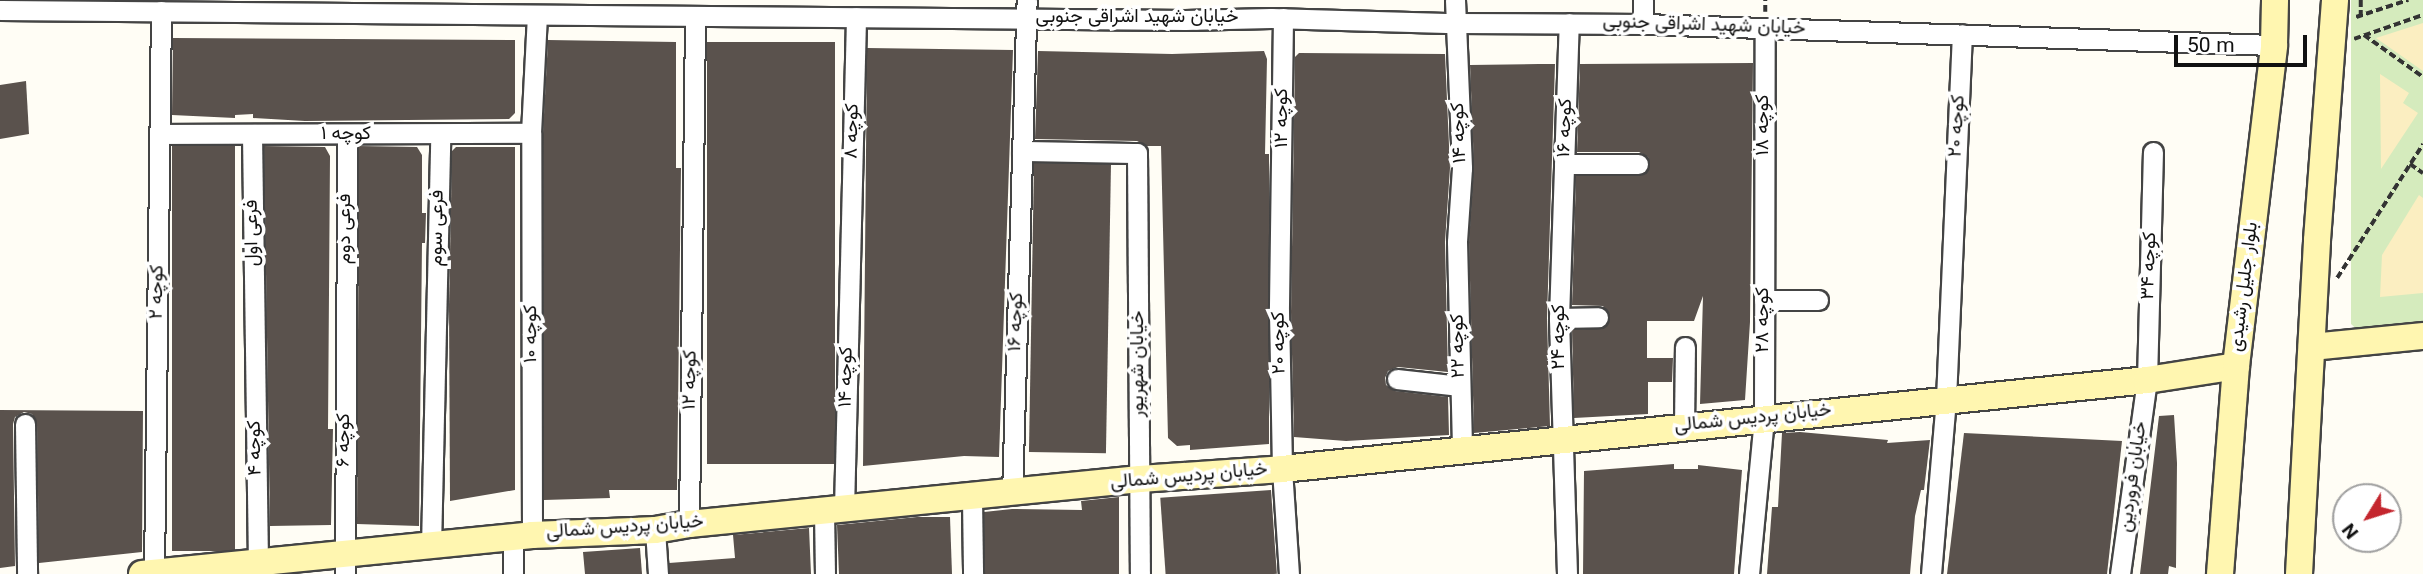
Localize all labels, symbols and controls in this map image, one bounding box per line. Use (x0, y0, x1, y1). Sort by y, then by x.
street label: خیابان شهید اشراقی جنوبی (1036, 7, 1238, 29)
street label: خیابان شهید اشراقی جنوبی (1602, 11, 1806, 41)
scale bar (2178, 21, 2311, 65)
text: 50 m (2187, 30, 2235, 63)
street label: کوچه ۱۲ (1272, 88, 1294, 148)
street label: کوچه ۱۸ (1753, 94, 1775, 156)
street label: کوچه ۲۰ (1945, 94, 1971, 158)
street label: کوچه ۱۶ (1554, 98, 1578, 158)
street label: کوچه ۱۴ (1448, 102, 1472, 164)
street label: کوچه ۸ (841, 103, 865, 159)
street label: کوچه ۱ (321, 124, 371, 146)
street label: فرعی سوم (426, 190, 450, 266)
street label: فرعی دوم (335, 194, 357, 264)
street label: فرعی اول (241, 199, 265, 267)
street label: بلوار جلیل رشیدی (2226, 221, 2264, 353)
street label: کوچه ۳۴ (2137, 232, 2163, 300)
street label: کوچه ۲ (146, 265, 170, 319)
street label: کوچه ۲۸ (1753, 287, 1775, 353)
street label: کوچه ۱۶ (1005, 292, 1029, 352)
street label: کوچه ۲۴ (1549, 304, 1571, 370)
street label: کوچه ۱۰ (521, 305, 543, 363)
street label: خیابان شهریور (1128, 311, 1150, 417)
street label: کوچه ۲۰ (1268, 312, 1292, 374)
street label: کوچه ۲۲ (1447, 314, 1471, 378)
street label: کوچه ۱۴ (835, 346, 859, 408)
street label: کوچه ۱۲ (679, 350, 703, 410)
street label: خیابان پردیس شمالی (1673, 399, 1833, 439)
street label: کوچه ۶ (334, 413, 356, 467)
street label: کوچه ۴ (244, 420, 268, 476)
street label: خیابان فروردین (2115, 420, 2153, 534)
street label: خیابان پردیس شمالی (1109, 459, 1269, 495)
north arrow (2332, 483, 2402, 553)
street label: خیابان پردیس شمالی (545, 511, 705, 545)
text: N (2336, 516, 2367, 544)

